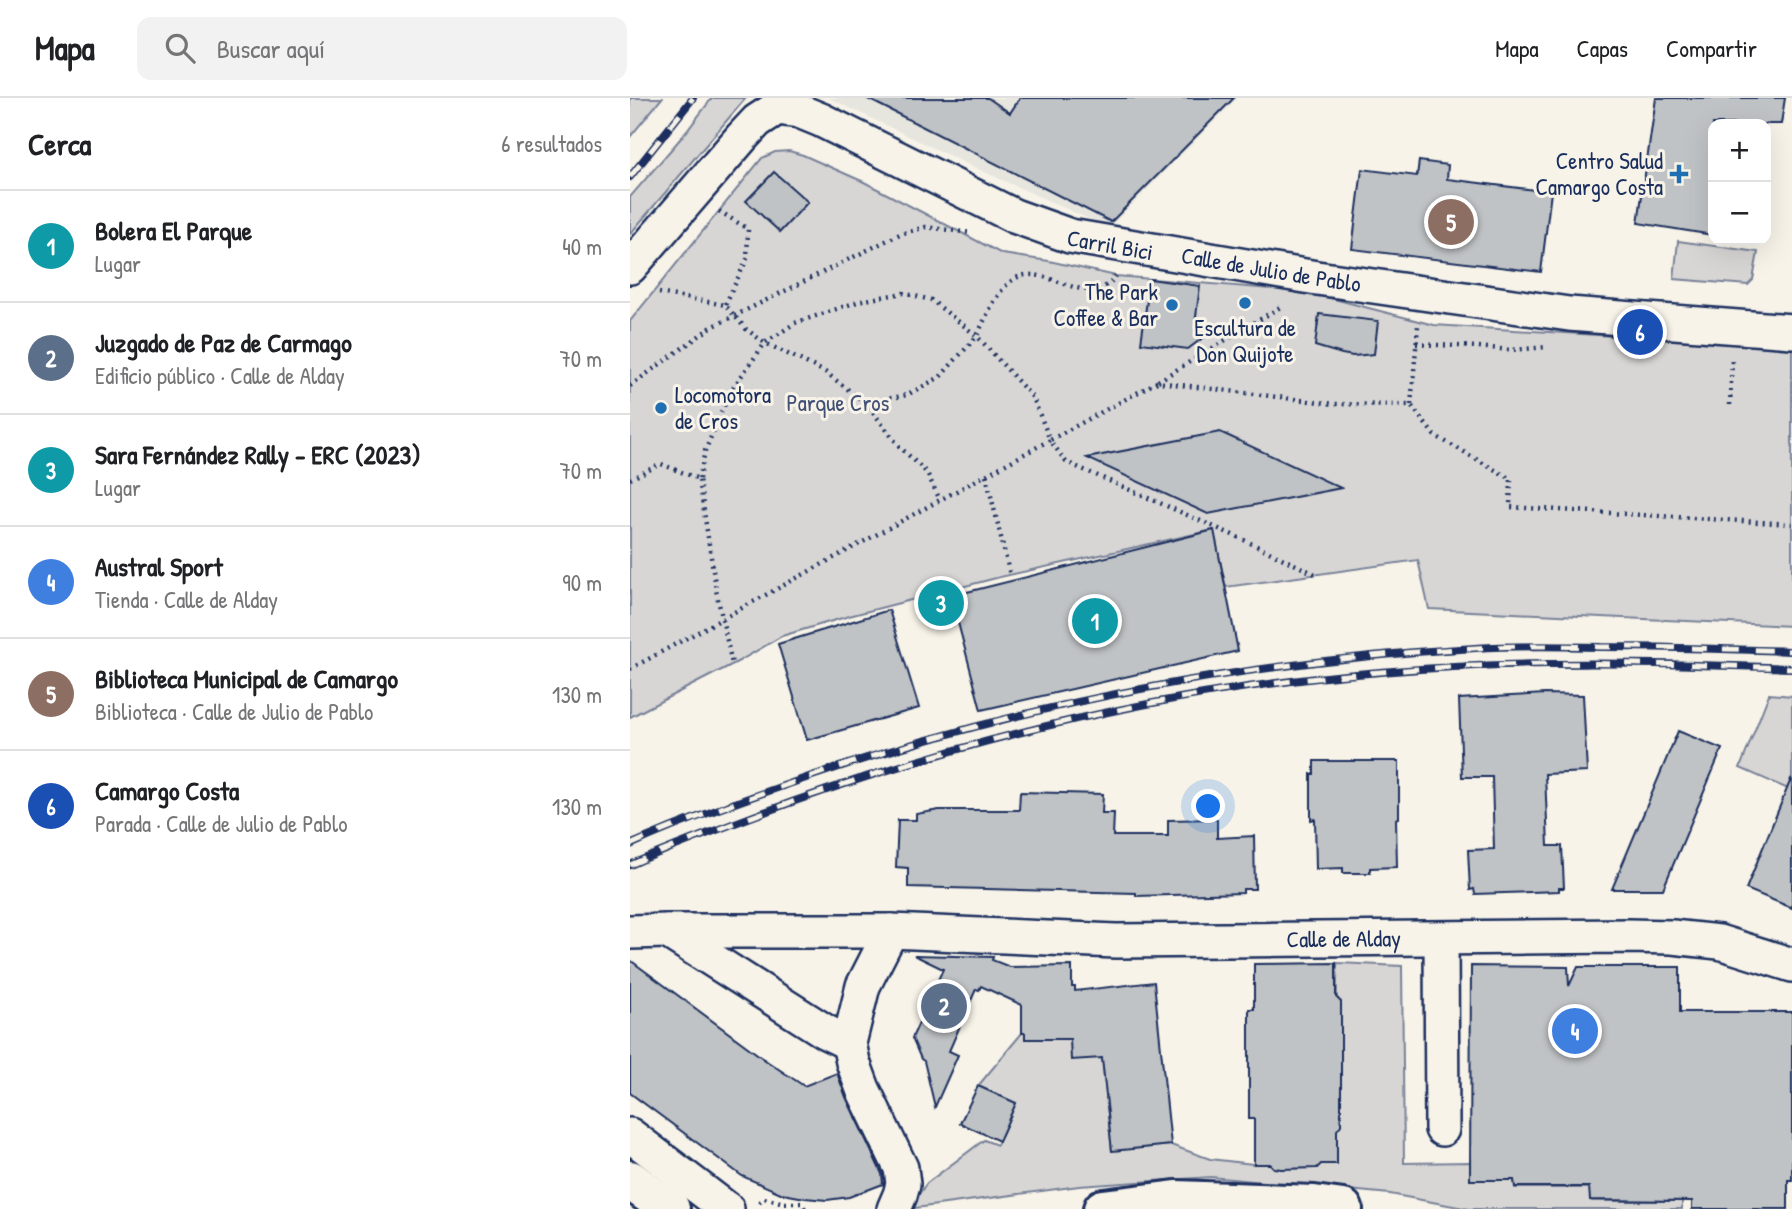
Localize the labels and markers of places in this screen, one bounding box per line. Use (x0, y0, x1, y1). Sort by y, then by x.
place label: Centro Salud Camargo Costa (1535, 145, 1663, 202)
marker: Centro Salud Camargo Costa (1669, 164, 1689, 184)
pin: 5 (1428, 196, 1474, 248)
place label: The Park Coffee & Bar (1053, 276, 1158, 333)
marker: Escultura de Don Quijote (1237, 295, 1253, 311)
marker: The Park Coffee & Bar (1164, 297, 1180, 313)
pin: 6 (1617, 306, 1663, 358)
place label: Escultura de Don Quijote (1194, 312, 1296, 369)
place label: Locomotora de Cros (675, 379, 771, 436)
marker: Locomotora de Cros (653, 400, 669, 416)
pin: 3 (918, 577, 964, 629)
pin: 1 (1072, 595, 1118, 647)
pin: 2 (921, 980, 967, 1032)
pin: 4 (1552, 1005, 1598, 1057)

